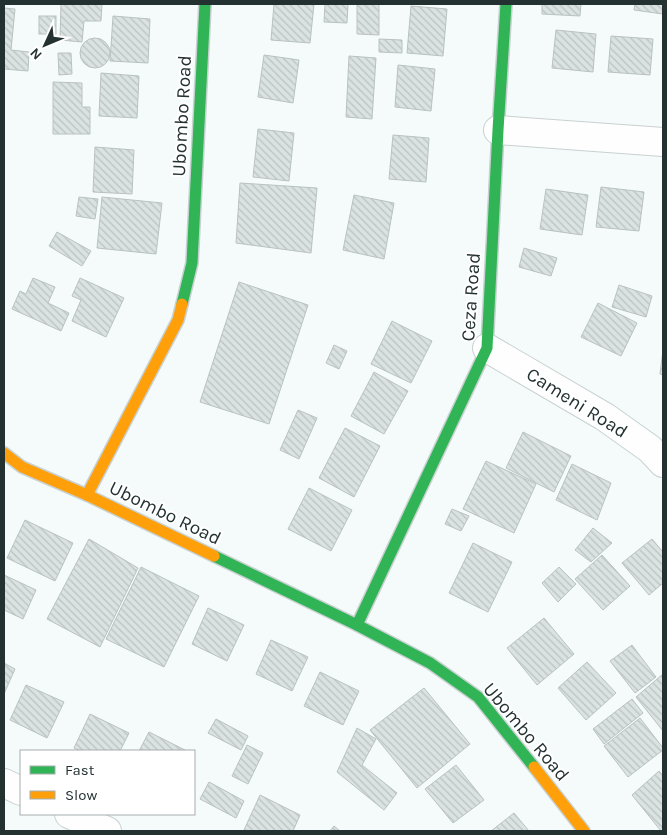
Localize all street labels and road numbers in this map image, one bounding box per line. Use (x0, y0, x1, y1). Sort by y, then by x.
street label: Ubombo Road (168, 55, 196, 177)
street label: Ceza Road (457, 252, 485, 342)
street label: Cameni Road (522, 363, 632, 443)
street label: Ubombo Road (105, 476, 225, 550)
street label: Ubombo Road (478, 678, 574, 786)

